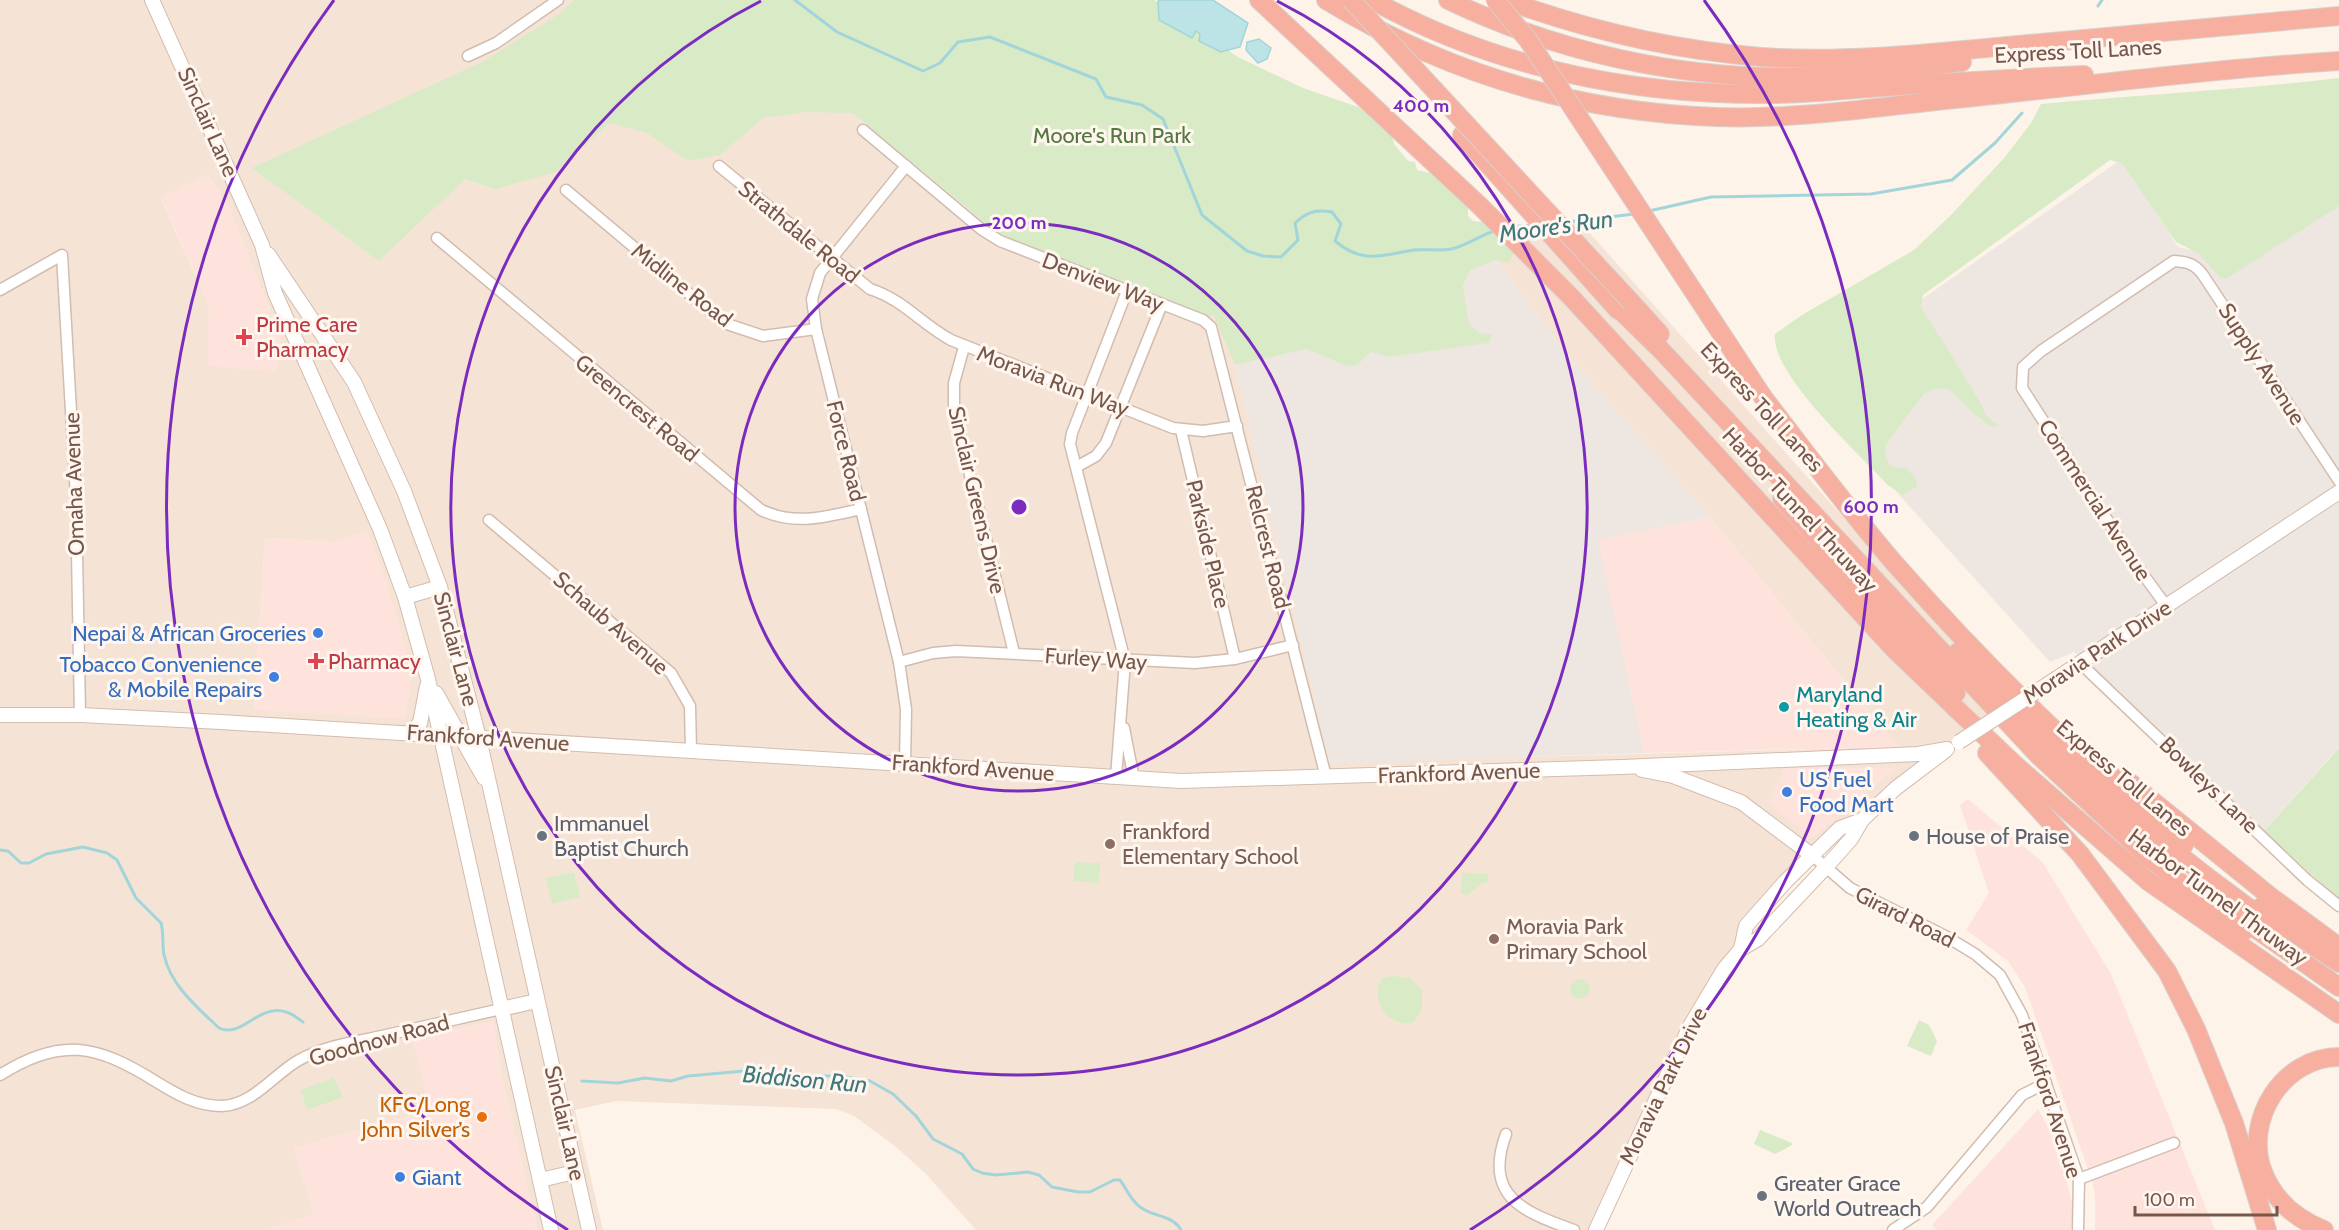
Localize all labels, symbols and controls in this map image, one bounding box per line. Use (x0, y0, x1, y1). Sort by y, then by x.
street label: Express Toll Lanes (1994, 33, 2162, 69)
street label: Sinclair Lane (172, 63, 244, 181)
text: 400 m (1393, 95, 1449, 117)
park label: Moore's Run Park (1033, 122, 1191, 149)
street label: Strathdale Road (733, 175, 865, 289)
water label: Moore's Run (1496, 204, 1615, 248)
text: 200 m (992, 212, 1046, 234)
street label: Midline Road (626, 237, 738, 333)
street label: Denview Way (1038, 246, 1168, 318)
street label: Supply Avenue (2213, 298, 2311, 430)
place label: Prime Care Pharmacy (256, 311, 358, 363)
marker: Prime Care Pharmacy (237, 330, 251, 344)
street label: Express Toll Lanes (1695, 336, 1829, 478)
street label: Moravia Run Way (973, 340, 1133, 422)
street label: Greencrest Road (570, 348, 704, 468)
street label: Force Road (820, 398, 872, 504)
street label: Sinclair Greens Drive (942, 404, 1012, 596)
street label: Omaha Avenue (58, 412, 90, 556)
street label: Commercial Avenue (2033, 414, 2157, 586)
street label: Harbor Tunnel Thruway (1717, 422, 1883, 598)
street label: Parkside Place (1180, 477, 1236, 611)
street label: Relcrest Road (1240, 482, 1296, 612)
text: 600 m (1843, 496, 1899, 518)
centre of rings (1009, 497, 1029, 517)
street label: Schaub Avenue (548, 566, 674, 680)
street label: Sinclair Lane (428, 589, 484, 709)
street label: Moravia Park Drive (2018, 594, 2176, 710)
place label: Nepai & African Groceries (72, 620, 306, 647)
marker: Nepai & African Groceries (311, 626, 325, 640)
street label: Furley Way (1044, 642, 1148, 676)
place label: Pharmacy (328, 648, 421, 675)
place label: Tobacco Convenience & Mobile Repairs (60, 651, 262, 703)
marker: Pharmacy (309, 654, 323, 668)
marker: Tobacco Convenience & Mobile Repairs (267, 670, 281, 684)
place label: Maryland Heating & Air (1796, 681, 1917, 733)
marker: Maryland Heating & Air (1777, 700, 1791, 714)
street label: Express Toll Lanes (2051, 714, 2197, 842)
street label: Frankford Avenue (406, 719, 570, 757)
street label: Bowleys Lane (2154, 731, 2264, 839)
street label: Frankford Avenue (891, 749, 1055, 787)
street label: Frankford Avenue (1377, 757, 1541, 789)
place label: US Fuel Food Mart (1799, 766, 1894, 818)
marker: US Fuel Food Mart (1780, 785, 1794, 799)
place label: Immanuel Baptist Church (554, 810, 689, 862)
place label: Frankford Elementary School (1122, 818, 1299, 870)
place label: House of Praise (1926, 823, 2069, 850)
street label: Harbor Tunnel Thruway (2123, 823, 2313, 971)
marker: Immanuel Baptist Church (535, 829, 549, 843)
marker: House of Praise (1907, 829, 1921, 843)
marker: Frankford Elementary School (1103, 837, 1117, 851)
street label: Girard Road (1851, 880, 1959, 954)
place label: Moravia Park Primary School (1506, 913, 1648, 965)
marker: Moravia Park Primary School (1487, 932, 1501, 946)
street label: Moravia Park Drive (1613, 1003, 1713, 1169)
street label: Goodnow Road (306, 1008, 452, 1072)
street label: Frankford Avenue (2012, 1018, 2088, 1182)
water label: Biddison Run (741, 1059, 869, 1099)
street label: Sinclair Lane (539, 1063, 591, 1183)
place label: KFC/Long John Silver’s (360, 1091, 471, 1143)
marker: KFC/Long John Silver’s (475, 1110, 489, 1124)
place label: Giant (412, 1164, 462, 1191)
marker: Giant (393, 1170, 407, 1184)
place label: Greater Grace World Outreach (1774, 1170, 1921, 1222)
scale bar (2135, 1179, 2278, 1217)
marker: Greater Grace World Outreach (1755, 1189, 1769, 1203)
text: 100 m (2144, 1189, 2195, 1211)

